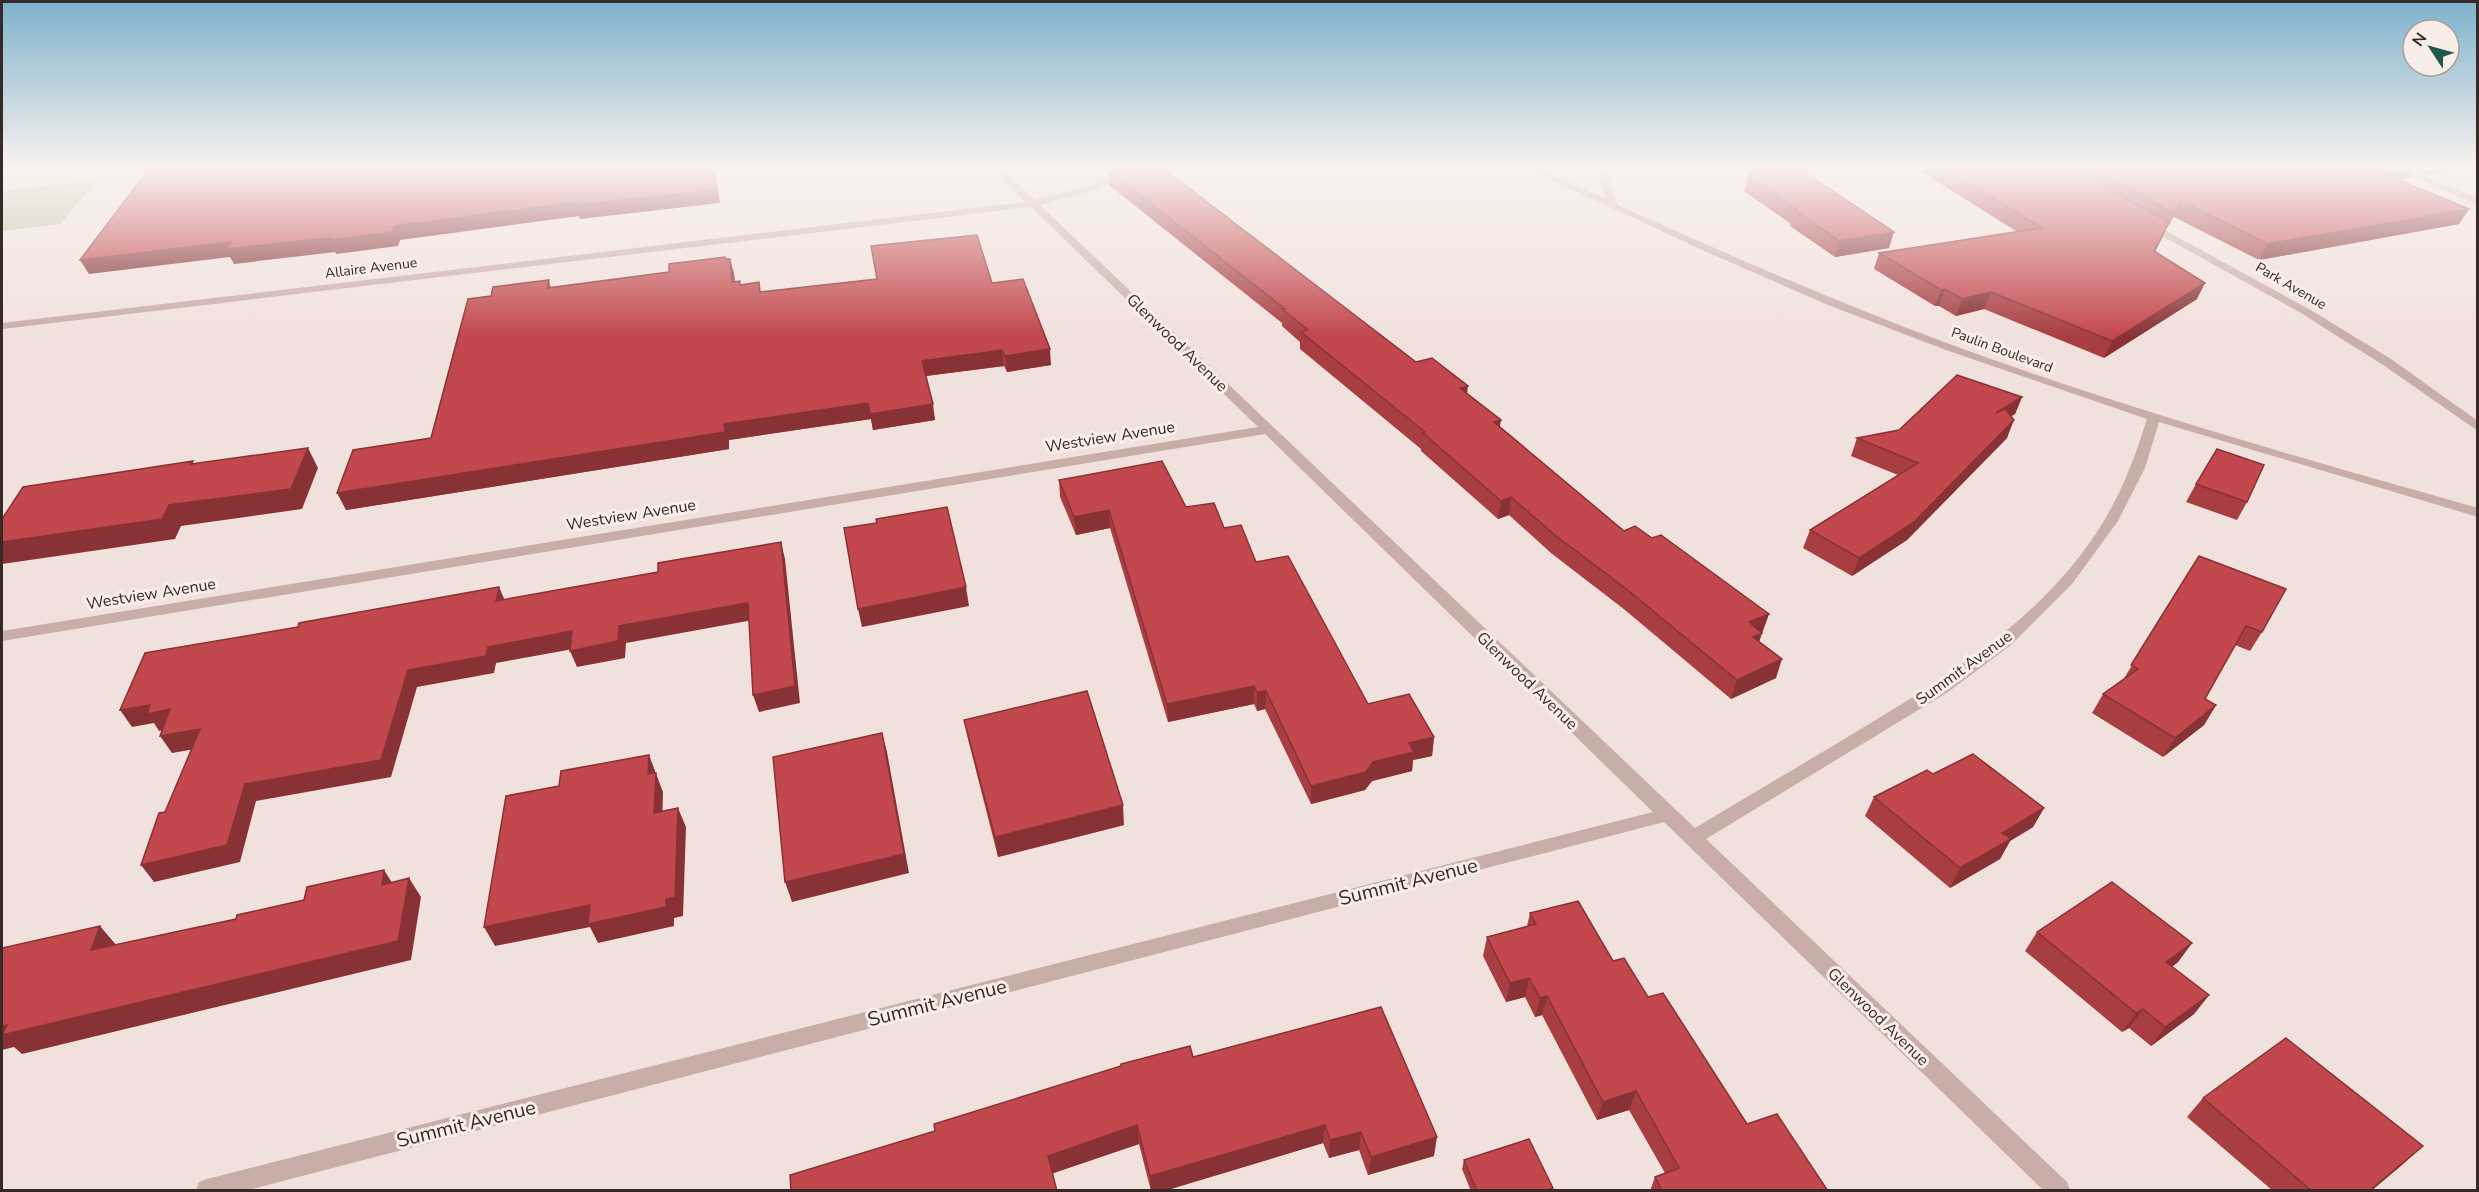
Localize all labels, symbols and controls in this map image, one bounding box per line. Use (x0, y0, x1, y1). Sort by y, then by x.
north arrow (2401, 18, 2461, 78)
text: N (2407, 28, 2432, 51)
street label: Allaire Avenue (324, 253, 418, 283)
street label: Park Avenue (2252, 258, 2330, 314)
street label: Glenwood Avenue (1122, 289, 1232, 397)
street label: Paulin Boulevard (1949, 323, 2055, 377)
street label: Westview Avenue (1044, 416, 1176, 458)
street label: Westview Avenue (565, 494, 697, 536)
street label: Westview Avenue (85, 573, 217, 615)
street label: Summit Avenue (1911, 626, 2017, 710)
street label: Glenwood Avenue (1472, 627, 1582, 735)
street label: Summit Avenue (1336, 852, 1480, 912)
street label: Glenwood Avenue (1823, 963, 1933, 1071)
street label: Summit Avenue (865, 973, 1009, 1033)
street label: Summit Avenue (394, 1094, 538, 1154)

